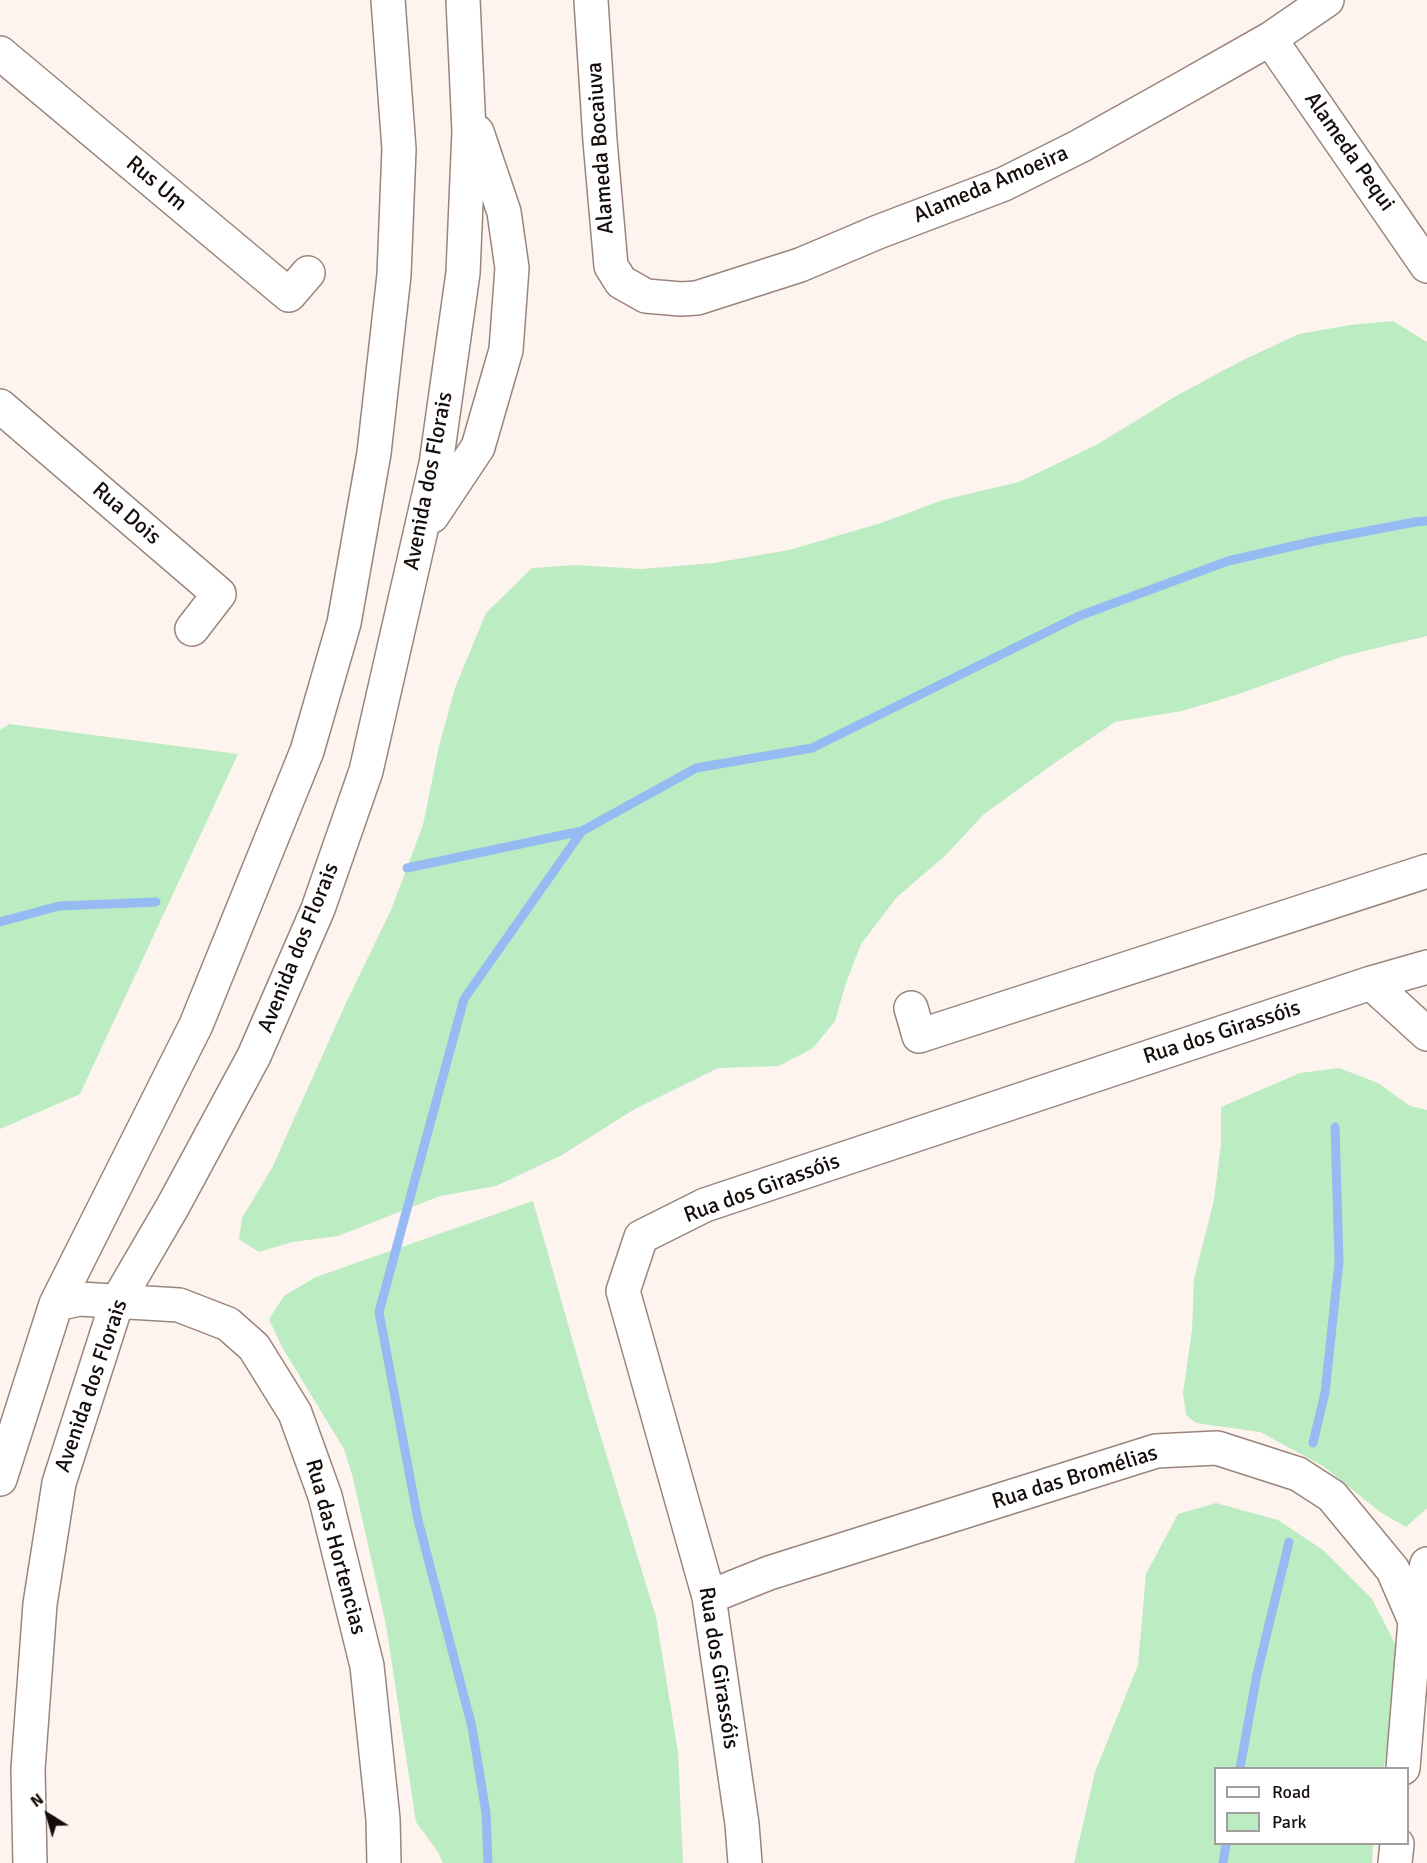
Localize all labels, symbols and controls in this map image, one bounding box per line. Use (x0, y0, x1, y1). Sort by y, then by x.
street label: Alameda Bocaiuva (582, 61, 620, 235)
street label: Alameda Pequi (1298, 87, 1400, 217)
street label: Alameda Amoeira (910, 141, 1072, 229)
street label: Rus Um (120, 151, 192, 217)
street label: Avenida dos Florais (399, 390, 459, 572)
street label: Rua Dois (86, 477, 166, 551)
street label: Avenida dos Florais (253, 859, 345, 1037)
street label: Rua dos Girassóis (1140, 995, 1304, 1071)
street label: Rua dos Girassóis (681, 1149, 843, 1229)
street label: Avenida dos Florais (50, 1296, 134, 1476)
street label: Rua das Bromélias (989, 1440, 1161, 1516)
street label: Rua das Hortencias (299, 1456, 371, 1638)
street label: Rua dos Girassóis (692, 1585, 744, 1751)
legend (1214, 1767, 1409, 1845)
text: Road (1272, 1781, 1311, 1803)
north arrow (18, 1785, 78, 1845)
text: N (27, 1789, 48, 1812)
text: Park (1272, 1811, 1307, 1833)

